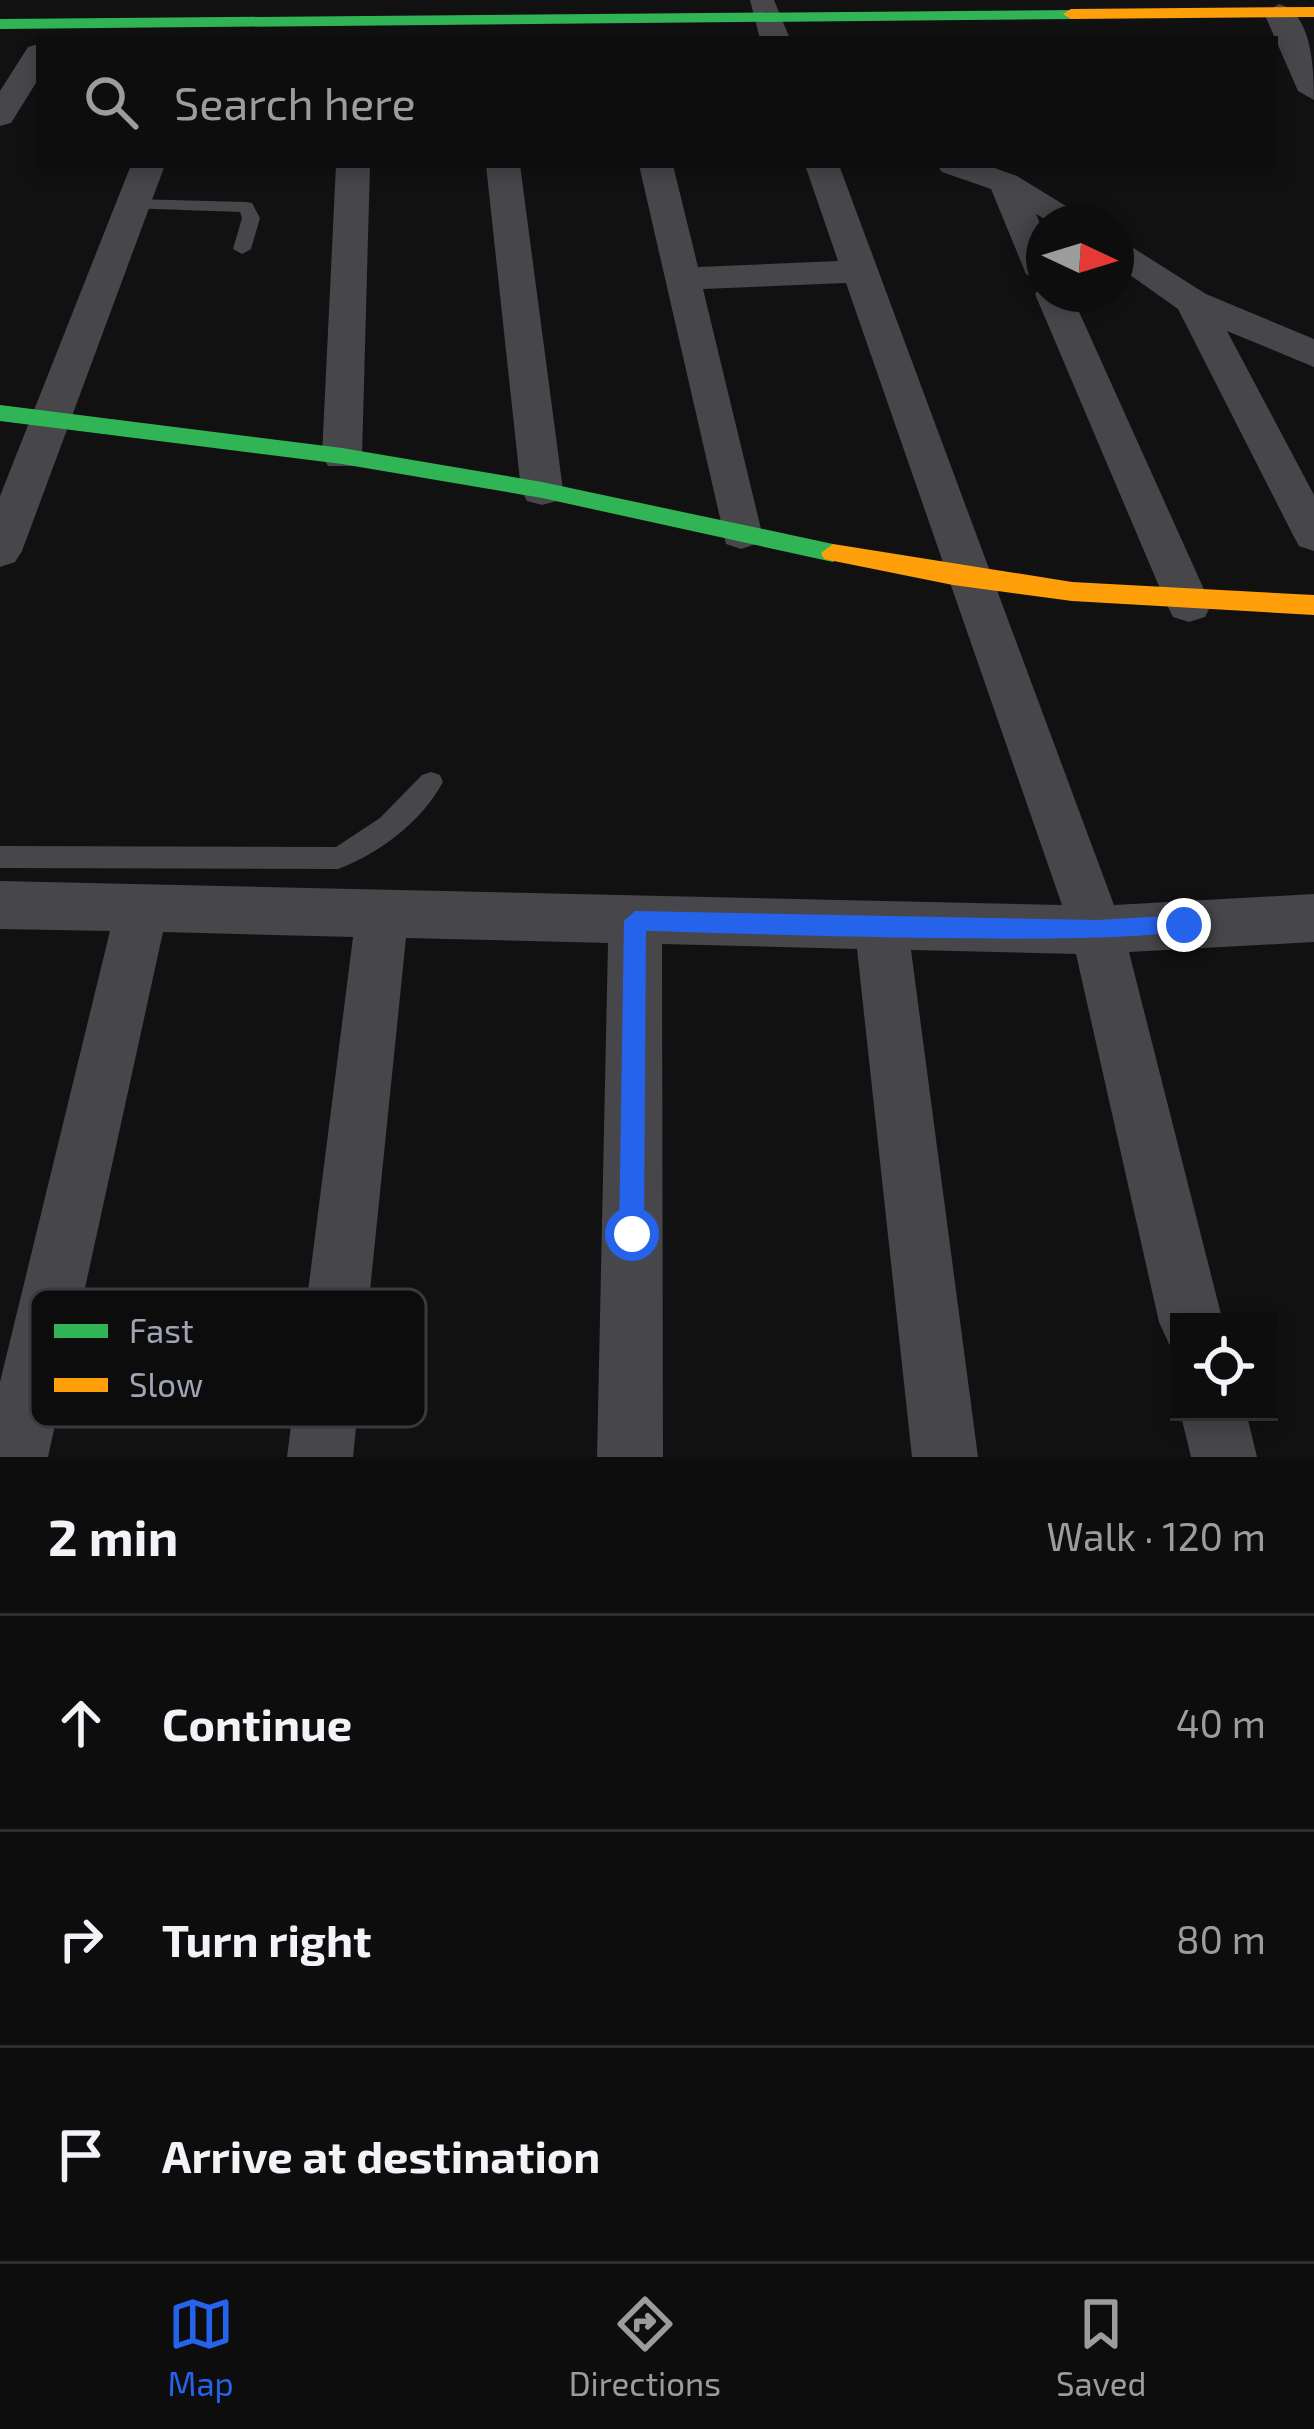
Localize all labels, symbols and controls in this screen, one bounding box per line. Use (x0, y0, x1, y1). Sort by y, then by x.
search box (36, 36, 1278, 168)
icon: search (78, 69, 144, 135)
text: Search here (174, 75, 416, 129)
north arrow (1026, 204, 1134, 312)
route end (1157, 898, 1211, 952)
route start (605, 1207, 659, 1261)
legend (30, 1289, 426, 1427)
text: Fast (129, 1310, 193, 1350)
map controls (1170, 1313, 1278, 1421)
button: locate (1170, 1313, 1278, 1421)
text: Slow (129, 1364, 203, 1404)
text: 2 min (48, 1505, 178, 1566)
text: Walk · 120 m (1047, 1512, 1266, 1559)
icon: ahead (48, 1690, 114, 1756)
text: Continue (162, 1696, 352, 1750)
text: 40 m (1176, 1699, 1266, 1746)
icon: right (48, 1906, 114, 1972)
text: Turn right (162, 1912, 371, 1966)
text: 80 m (1176, 1915, 1266, 1962)
icon: arrive (48, 2122, 114, 2188)
text: Arrive at destination (162, 2128, 600, 2182)
tab: Map (168, 2291, 234, 2403)
tab: Directions (569, 2291, 721, 2403)
tab: Saved (1056, 2291, 1146, 2403)

